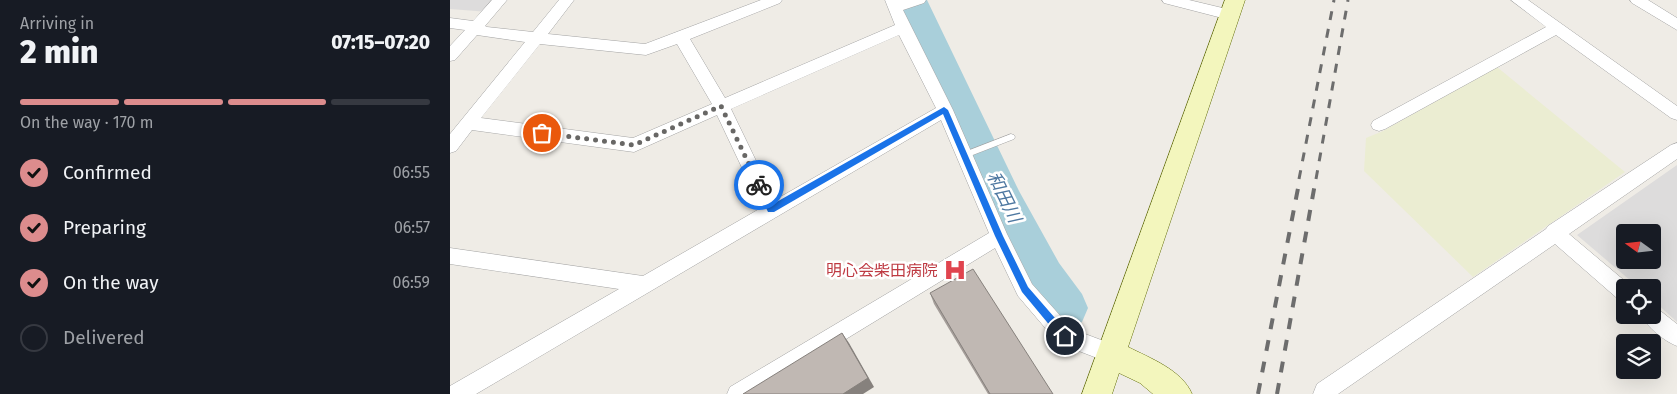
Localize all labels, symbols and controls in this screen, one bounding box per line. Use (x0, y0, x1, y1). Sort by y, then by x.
text: Arriving in (20, 14, 94, 33)
text: 07:15–07:20 (331, 31, 430, 54)
text: 2 min (20, 33, 98, 71)
pin (521, 112, 563, 154)
text: On the way · 170 m (20, 113, 153, 132)
icon: bag (528, 119, 556, 147)
icon: check (20, 159, 48, 187)
courier (734, 160, 784, 210)
text: Confirmed (63, 161, 152, 184)
text: 06:55 (393, 163, 430, 182)
water label: 和田川 (982, 168, 1027, 228)
icon: bike (745, 171, 773, 199)
icon: check (20, 214, 48, 242)
text: Preparing (63, 216, 146, 239)
text: 06:57 (394, 218, 430, 237)
north arrow (1616, 224, 1661, 269)
map controls (1616, 224, 1661, 379)
hospital icon: 明心会柴田病院 (942, 257, 968, 283)
place label: 明心会柴田病院 (826, 261, 938, 280)
icon: check (20, 269, 48, 297)
text: On the way (63, 271, 159, 294)
text: 06:59 (392, 273, 430, 292)
button: locate (1616, 279, 1661, 324)
pin (1044, 315, 1086, 357)
icon: home (1051, 322, 1079, 350)
text: Delivered (63, 326, 145, 349)
button: layers (1616, 334, 1661, 379)

